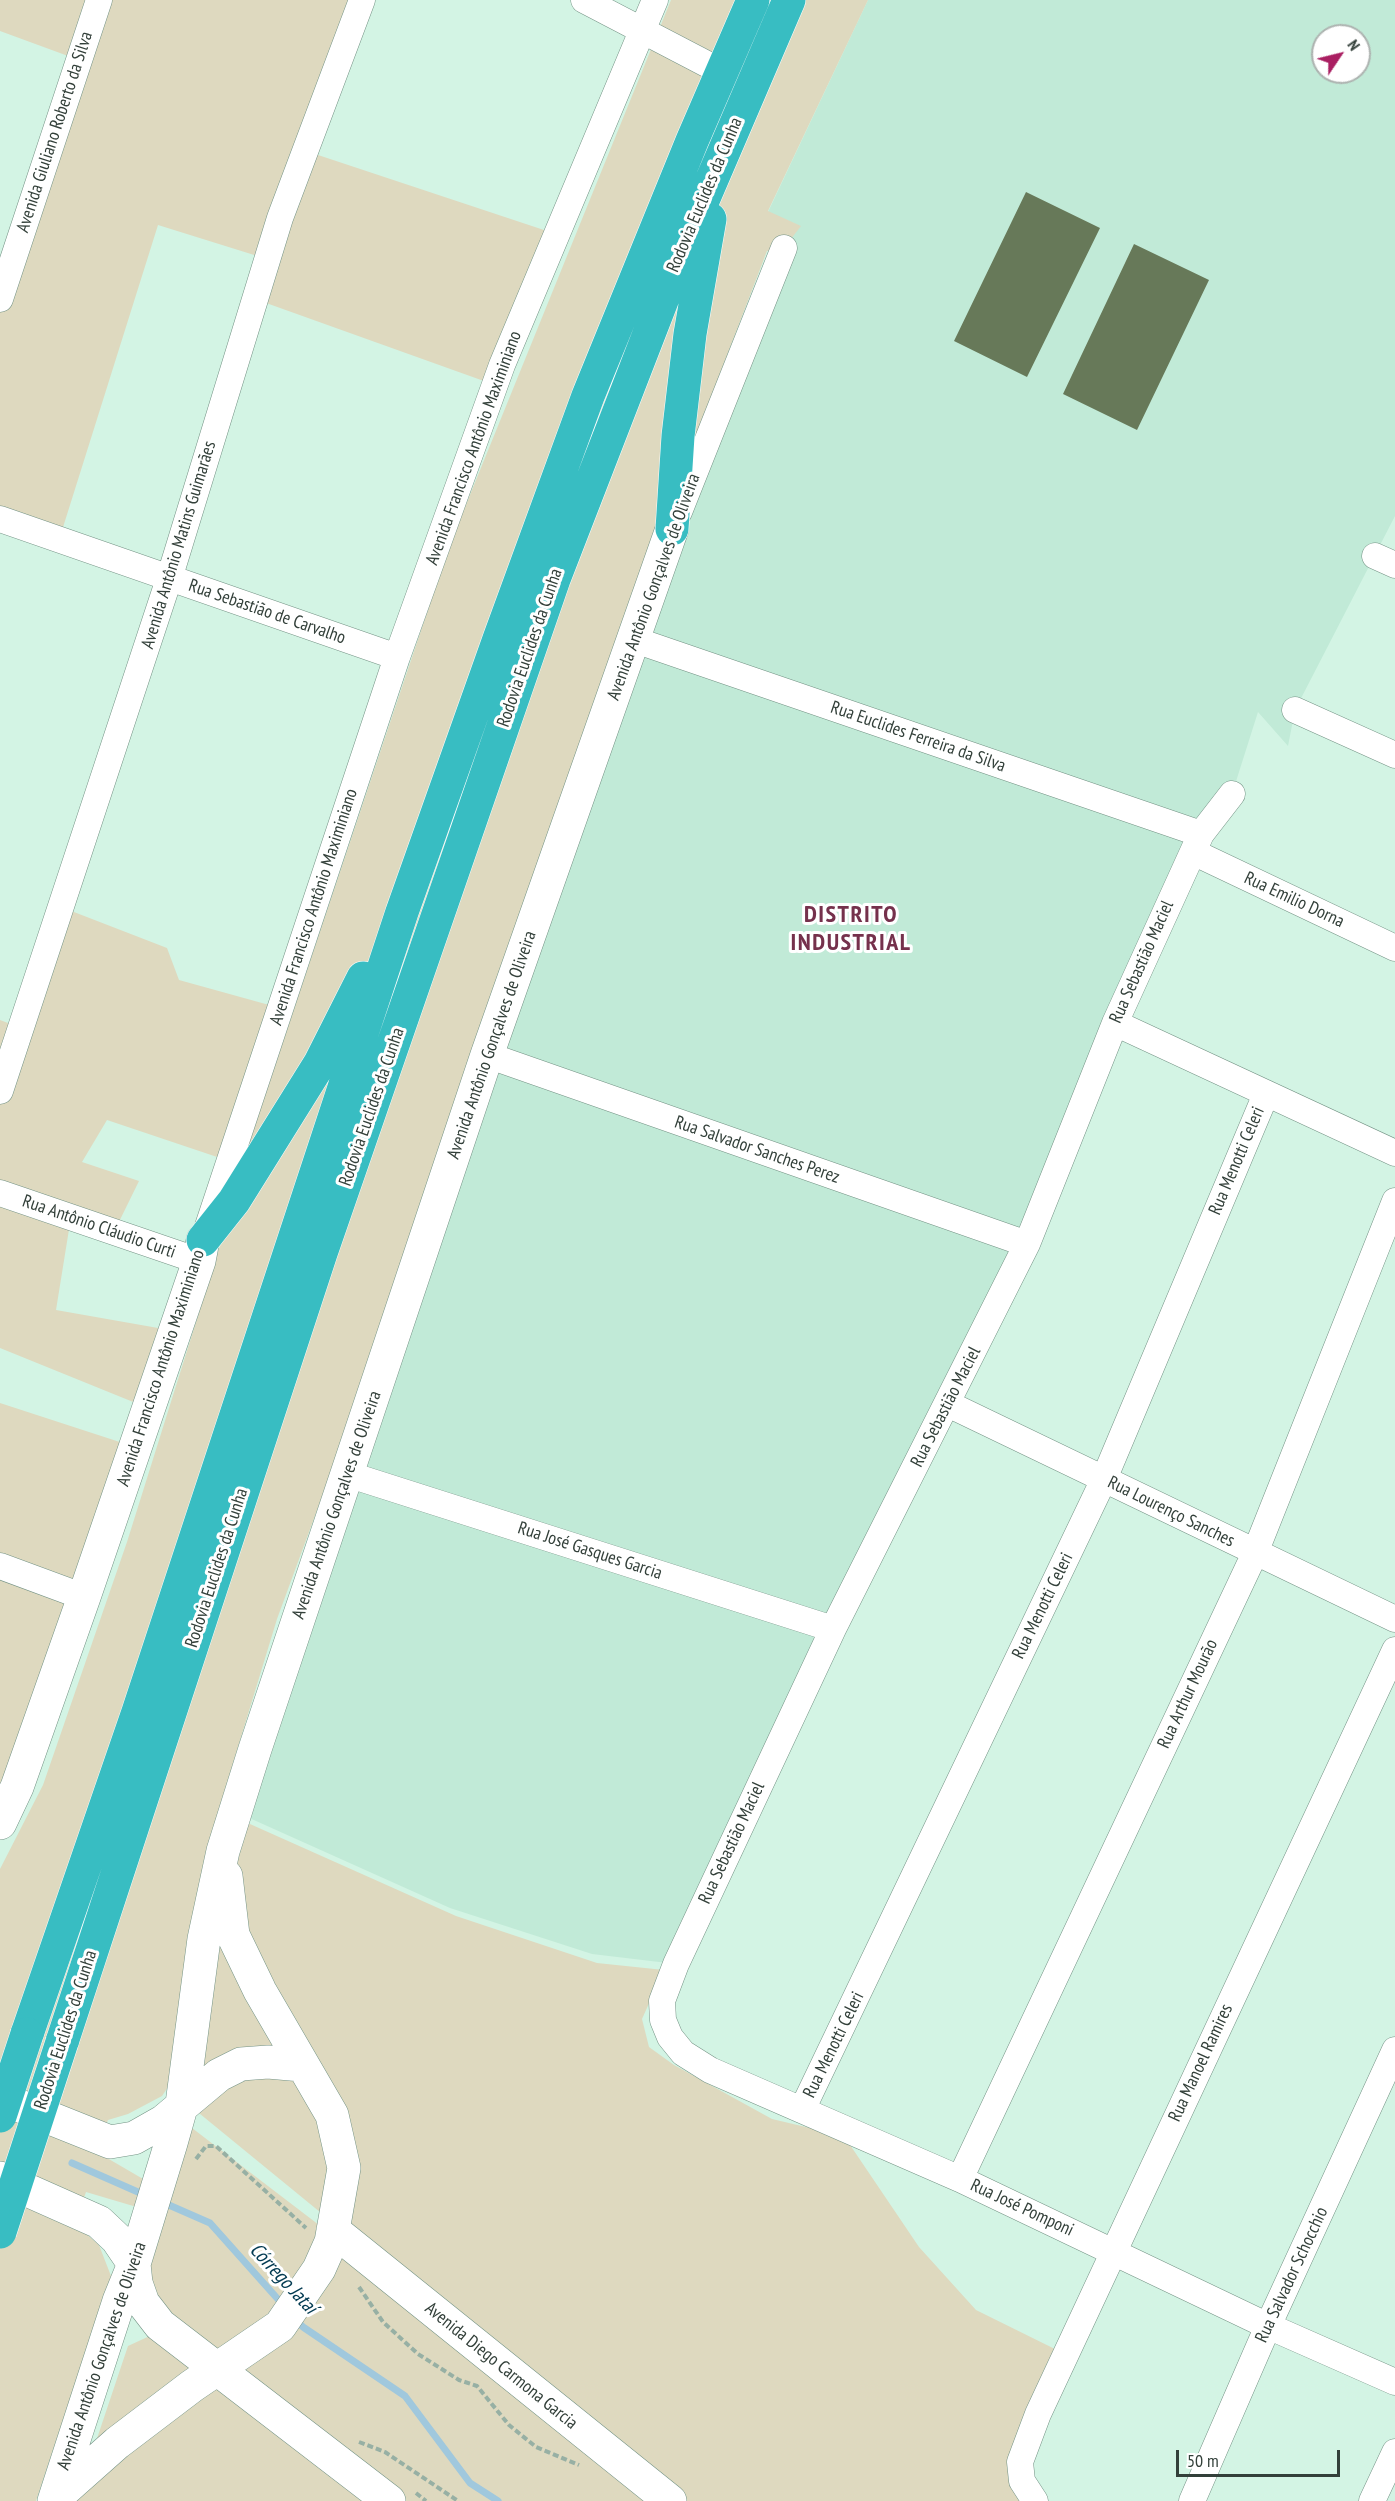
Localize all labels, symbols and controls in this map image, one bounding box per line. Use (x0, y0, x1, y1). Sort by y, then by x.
north arrow (1311, 24, 1371, 84)
street label: Avenida Giuliano Roberto da Silva (12, 29, 98, 235)
text: N (1343, 36, 1365, 54)
street label: Rodovia Euclides da Cunha (663, 114, 747, 276)
street label: Avenida Francisco Antônio Maximiniano (422, 328, 526, 568)
street label: Avenida Antônio Matins Guimarães (137, 439, 221, 651)
street label: Avenida Antônio Gonçalves de Oliveira (603, 471, 705, 703)
street label: Rodovia Euclides da Cunha (493, 566, 567, 730)
street label: Rua Sebastião de Carvalho (186, 575, 348, 649)
street label: Rua Euclides Ferreira da Silva (828, 697, 1008, 777)
street label: Avenida Francisco Antônio Maximiniano (266, 786, 362, 1028)
street label: Rua Emilio Dorna (1241, 867, 1347, 933)
street label: Rua Sebastião Maciel (1105, 897, 1179, 1027)
district label: DISTRITO INDUSTRIAL (791, 901, 911, 957)
street label: Avenida Antônio Gonçalves de Oliveira (443, 928, 541, 1162)
street label: Rodovia Euclides da Cunha (335, 1025, 409, 1189)
street label: Rua Menotti Celeri (1205, 1104, 1269, 1218)
street label: Rua Salvador Sanches Perez (672, 1112, 842, 1188)
street label: Rua Antônio Cláudio Curti (20, 1191, 178, 1263)
street label: Avenida Francisco Antônio Maximiniano (113, 1247, 209, 1489)
street label: Rua Sebastião Maciel (906, 1343, 986, 1471)
street label: Avenida Antônio Gonçalves de Oliveira (288, 1388, 386, 1622)
street label: Rua Lourenço Sanches (1104, 1472, 1238, 1552)
street label: Rodovia Euclides da Cunha (181, 1486, 253, 1650)
street label: Rua José Gasques Garcia (515, 1517, 665, 1585)
street label: Rua Menotti Celeri (1008, 1549, 1078, 1663)
street label: Rua Arthur Mourão (1153, 1636, 1223, 1752)
street label: Rua Sebastião Maciel (694, 1779, 770, 1907)
street label: Rodovia Euclides da Cunha (30, 1948, 102, 2112)
street label: Rua Menotti Celeri (799, 1988, 869, 2102)
street label: Rua Manoel Ramires (1164, 2001, 1238, 2125)
street label: Rua José Pomponi (967, 2175, 1077, 2241)
street label: Rua Salvador Schocchio (1251, 2204, 1333, 2346)
water label: Córrego Jataí (244, 2238, 322, 2320)
street label: Avenida Antônio Gonçalves de Oliveira (53, 2239, 151, 2473)
street label: Avenida Diego Carmona Garcia (420, 2298, 582, 2434)
scale bar (1179, 2438, 1342, 2476)
text: 50 m (1187, 2449, 1219, 2472)

